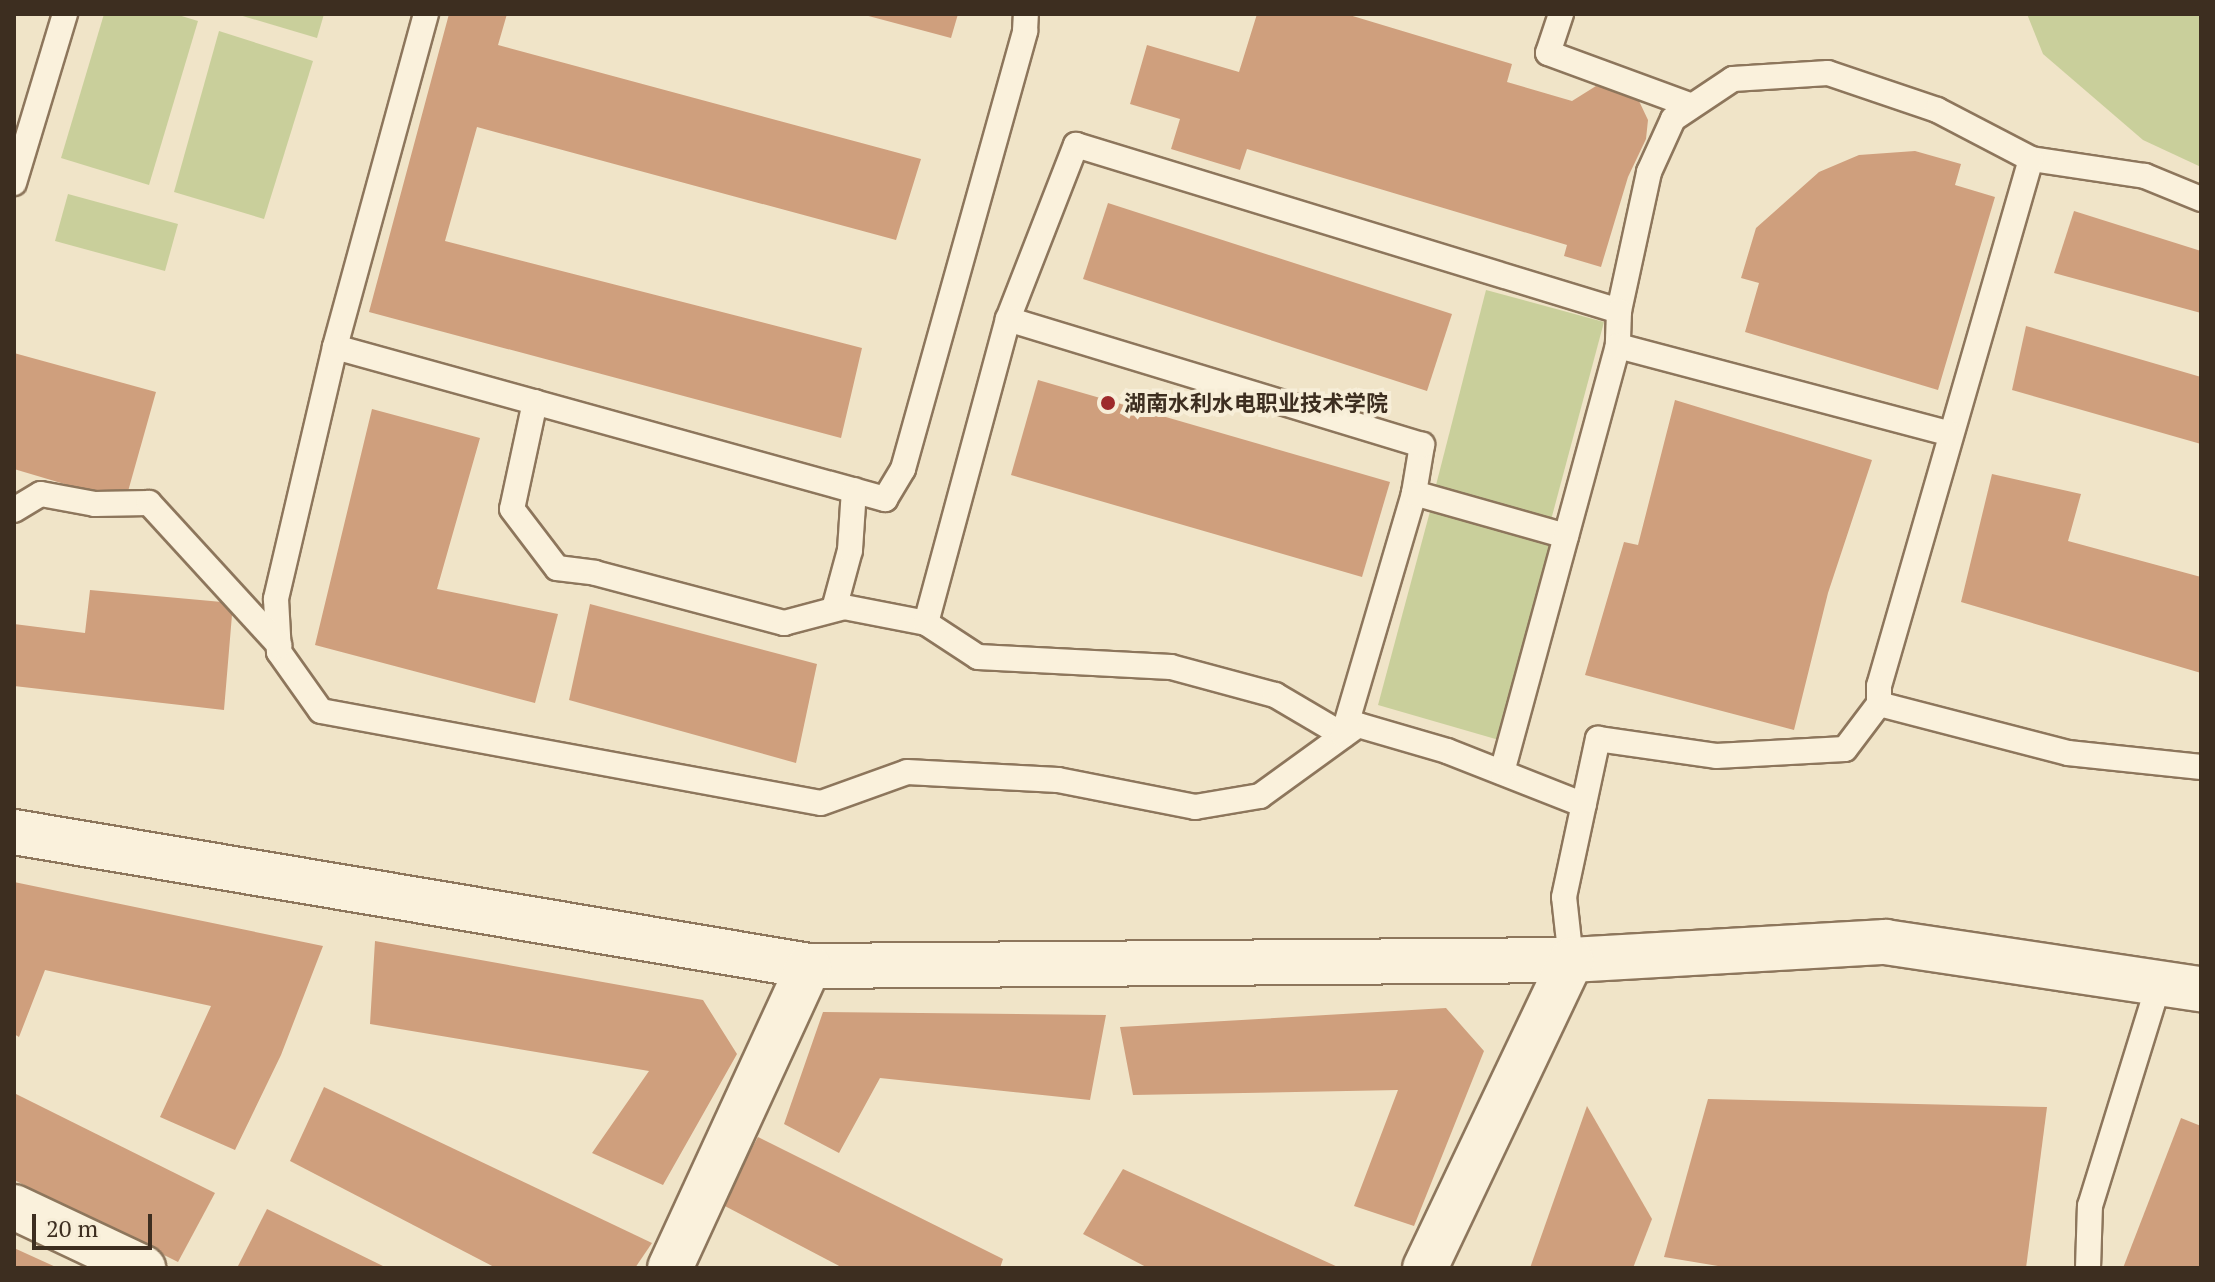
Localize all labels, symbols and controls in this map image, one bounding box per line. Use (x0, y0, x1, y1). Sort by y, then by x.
place label: 湖南水利水电职业技术学院 (1124, 390, 1388, 416)
marker: 湖南水利水电职业技术学院 (1099, 394, 1117, 412)
scale bar (36, 1198, 156, 1248)
text: 20 m (46, 1212, 98, 1244)

